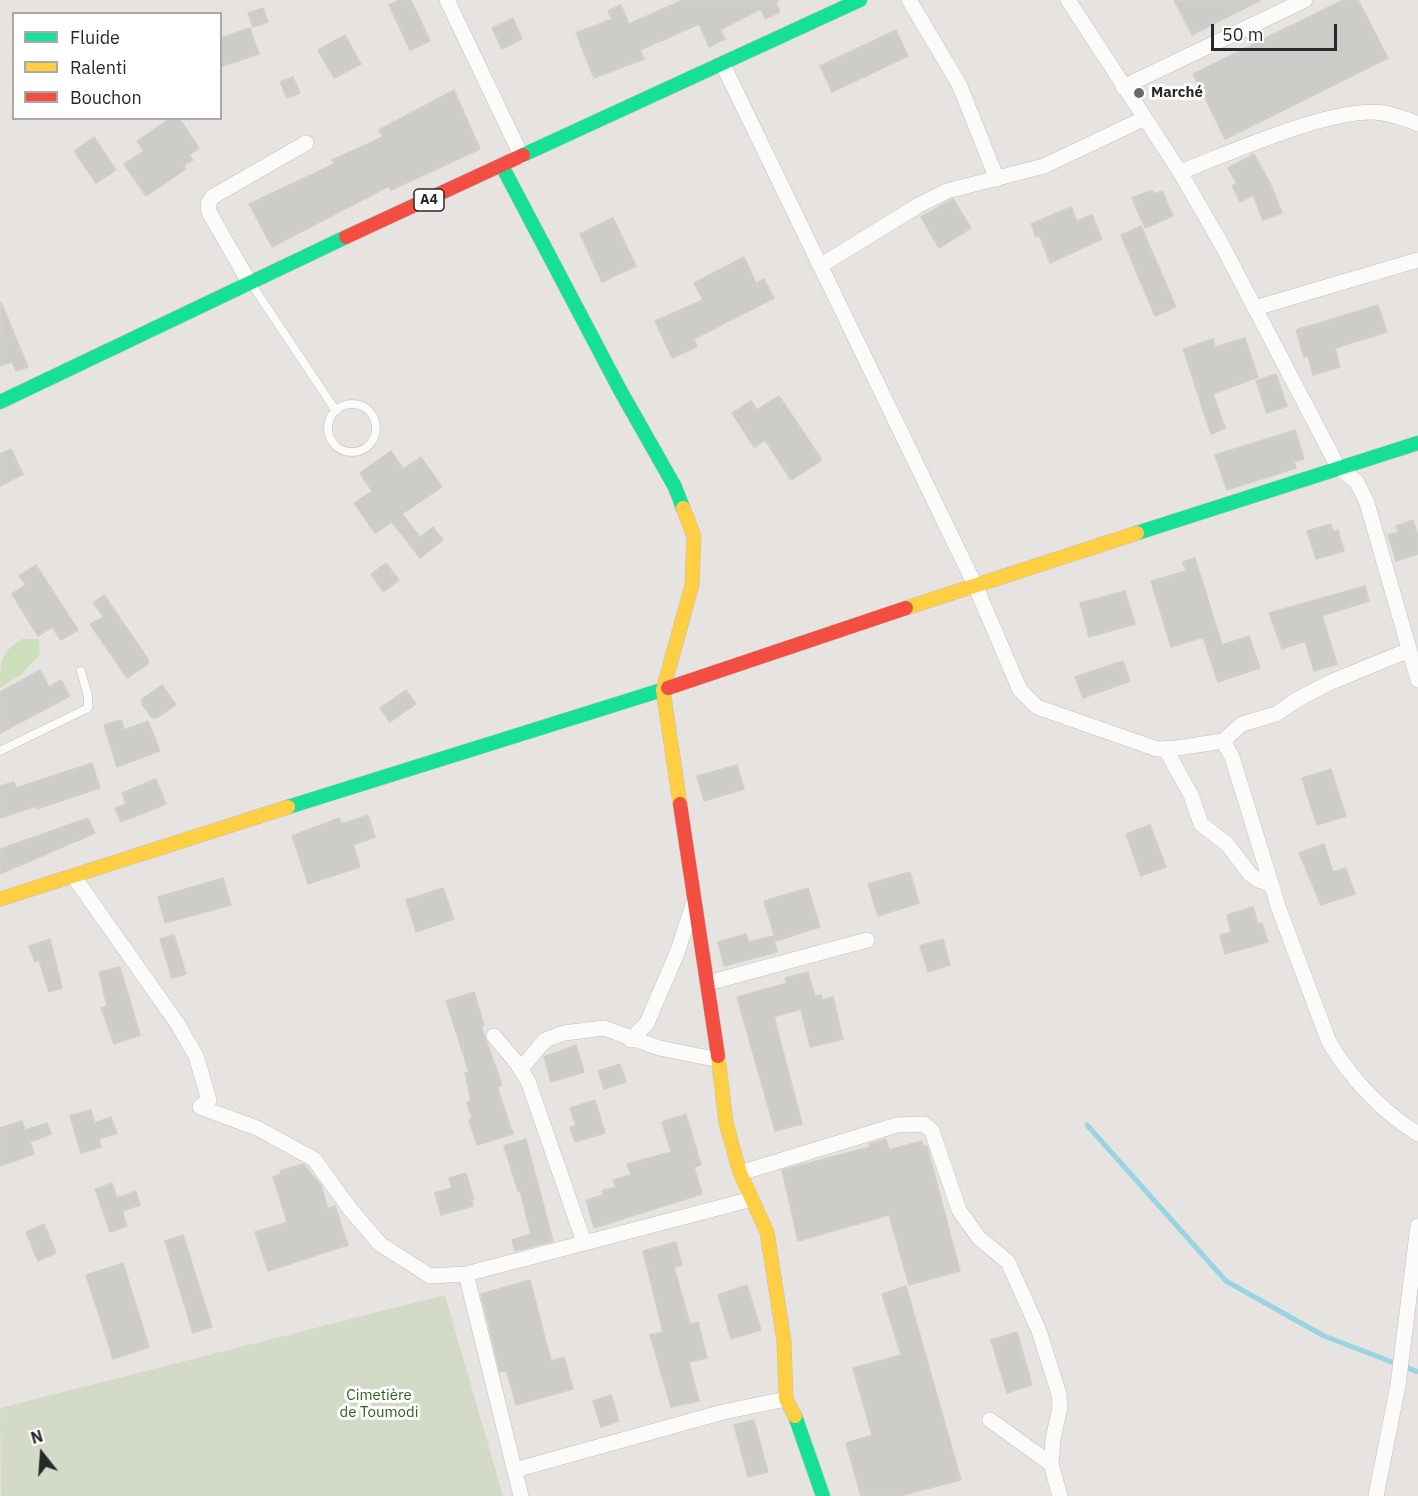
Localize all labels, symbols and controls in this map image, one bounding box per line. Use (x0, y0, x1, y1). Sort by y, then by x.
legend (12, 12, 222, 120)
scale bar (1214, 12, 1340, 50)
text: 50 m (1222, 23, 1264, 46)
text: Fluide (70, 26, 120, 49)
text: Ralenti (70, 56, 127, 79)
place label: Marché (1151, 84, 1203, 102)
text: Bouchon (70, 86, 142, 109)
marker: Marché (1132, 86, 1146, 100)
road number: A4 (414, 189, 444, 211)
park label: Cimetière de Toumodi (340, 1387, 418, 1422)
north arrow (12, 1424, 72, 1484)
text: N (28, 1426, 45, 1448)

